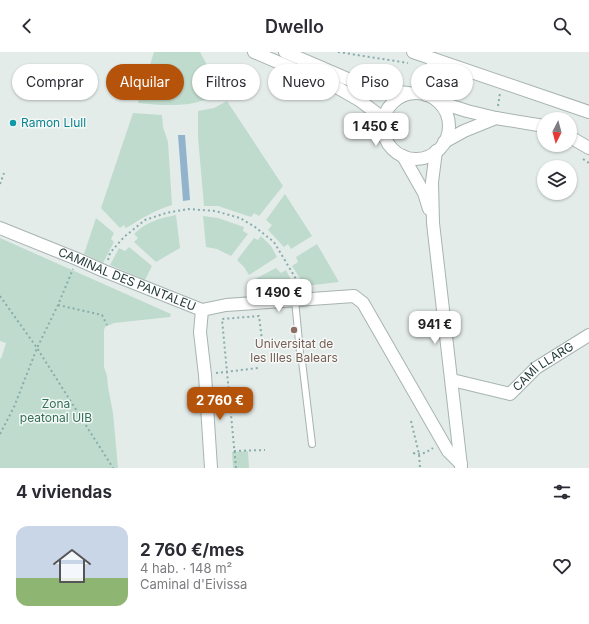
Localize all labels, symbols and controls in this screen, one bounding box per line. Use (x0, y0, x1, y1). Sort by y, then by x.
icon: back (16, 15, 38, 37)
icon: search (551, 15, 573, 37)
text: Dwello (265, 16, 324, 37)
chip: Comprar (12, 64, 98, 100)
chip: Alquilar (106, 64, 184, 100)
chip: Filtros (192, 64, 260, 100)
chip: Nuevo (268, 64, 339, 100)
chip: Piso (347, 64, 403, 100)
chip: Casa (411, 64, 473, 100)
north arrow (537, 112, 577, 152)
map controls (537, 112, 577, 200)
pin: 1 450 € (339, 113, 413, 147)
place label: Ramon Llull (21, 115, 86, 130)
marker: Ramon Llull (8, 118, 18, 128)
text: 1 450 € (353, 118, 399, 134)
button: layers (537, 160, 577, 200)
street label: CAMINAL DES PANTALEU (56, 244, 198, 314)
pin: 1 490 € (242, 279, 316, 313)
text: 1 490 € (256, 284, 302, 300)
pin: 941 € (407, 311, 463, 345)
text: 941 € (418, 316, 452, 332)
marker: Universitat de les Illes Balears (289, 325, 299, 335)
place label: Universitat de les Illes Balears (250, 336, 338, 365)
street label: CAMÍ LLARG (509, 338, 576, 394)
pin: 2 760 € (183, 387, 257, 421)
text: 2 760 € (196, 392, 244, 408)
park label: Zona peatonal UIB (20, 396, 92, 425)
icon: filters (551, 481, 573, 503)
text: 4 viviendas (16, 482, 112, 502)
text: 2 760 €/mes (140, 540, 244, 560)
icon: home (48, 542, 96, 590)
icon: heart (551, 555, 573, 577)
text: 4 hab. · 148 m² (140, 560, 232, 576)
text: Caminal d'Eivissa (140, 576, 247, 592)

